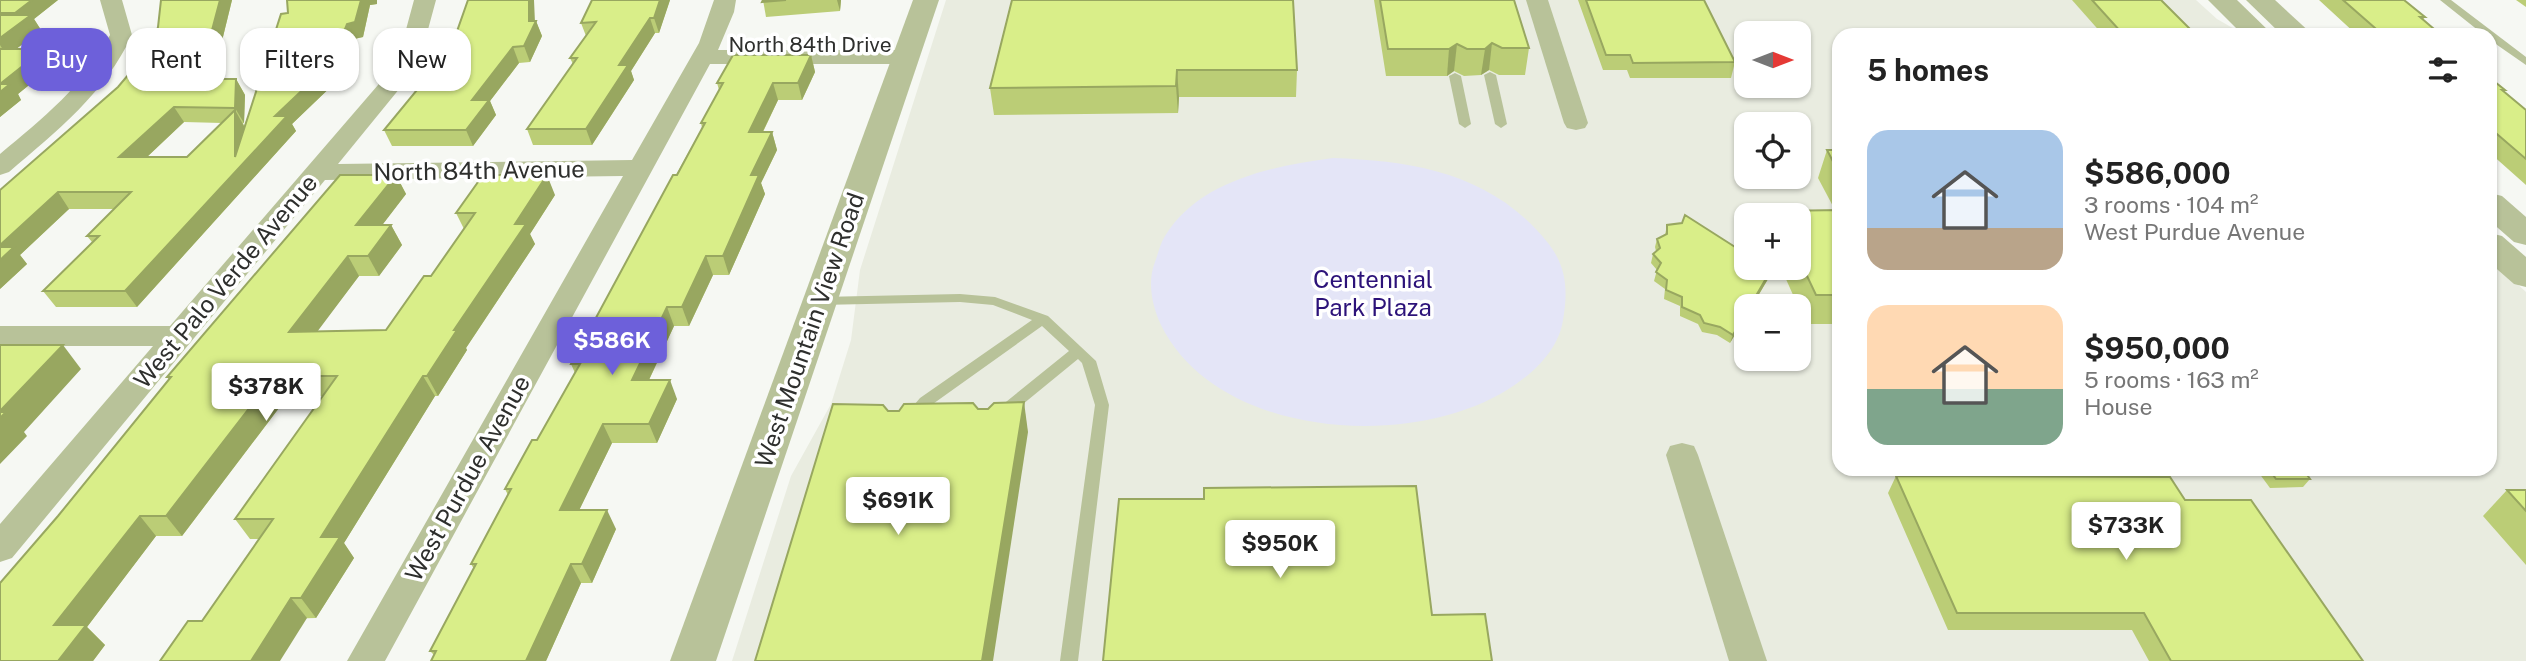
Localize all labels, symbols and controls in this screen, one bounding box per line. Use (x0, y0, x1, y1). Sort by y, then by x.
north arrow (1734, 21, 1811, 98)
map controls (1734, 21, 1811, 371)
chip: Buy (21, 28, 112, 91)
chip: Rent (126, 28, 226, 91)
chip: Filters (240, 28, 359, 91)
chip: New (373, 28, 471, 91)
street label: North 84th Drive (728, 32, 892, 57)
icon: filters (2424, 51, 2462, 89)
text: 5 homes (1867, 52, 1989, 88)
button: locate (1734, 112, 1811, 189)
street label: North 84th Avenue (373, 154, 585, 186)
text: $586,000 (2084, 155, 2231, 191)
icon: home (1923, 158, 2007, 242)
street label: West Palo Verde Avenue (128, 169, 322, 393)
street label: West Mountain View Road (749, 189, 869, 471)
text: 3 rooms · 104 m² (2084, 191, 2258, 218)
button: + (1734, 203, 1811, 280)
text: West Purdue Avenue (2084, 218, 2305, 245)
park label: Centennial Park Plaza (1313, 265, 1433, 321)
button: − (1734, 294, 1811, 371)
pin: $586K (563, 318, 661, 377)
text: $586K (573, 326, 651, 353)
text: $950,000 (2084, 330, 2230, 366)
icon: home (1923, 333, 2007, 417)
pin: $378K (217, 364, 315, 423)
text: 5 rooms · 163 m² (2084, 366, 2259, 393)
street label: West Purdue Avenue (399, 370, 535, 586)
text: $378K (228, 372, 304, 399)
text: House (2084, 393, 2152, 420)
pin: $691K (849, 477, 947, 537)
text: $691K (862, 486, 934, 513)
pin: $733K (2077, 503, 2175, 562)
text: $733K (2088, 511, 2164, 538)
pin: $950K (1231, 520, 1329, 580)
text: $950K (1241, 529, 1319, 556)

